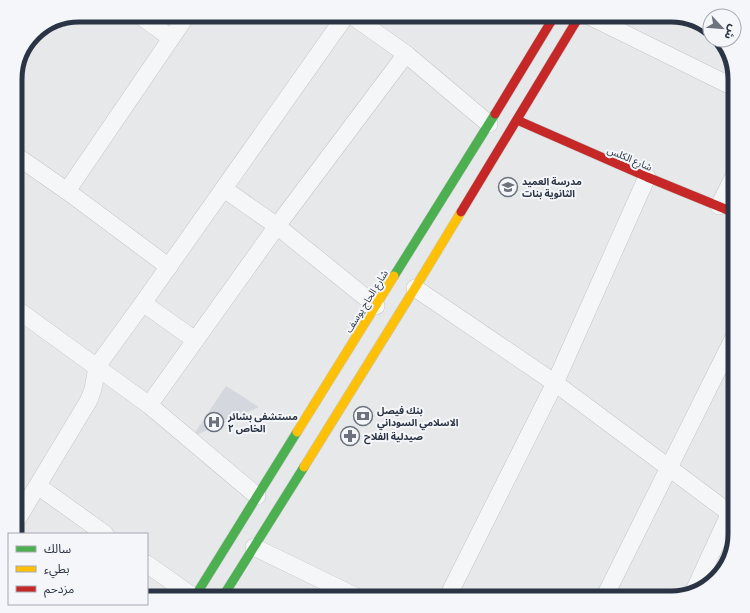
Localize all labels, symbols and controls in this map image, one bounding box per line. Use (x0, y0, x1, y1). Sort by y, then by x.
north arrow (702, 8, 742, 48)
text: ش (721, 23, 740, 42)
street label: شارع الكلس (605, 144, 654, 175)
school or university icon: مدرسة العميد الثانوية بنات (497, 176, 519, 198)
place label: مدرسة العميد الثانوية بنات (522, 176, 582, 200)
street label: شارع الحاج يوسف (343, 268, 392, 336)
bank icon: بنك فيصل الاسلامي السوداني (352, 405, 374, 427)
place label: بنك فيصل الاسلامي السوداني (377, 405, 459, 431)
hospital icon: مستشفى بشائر الخاص ٢ (203, 411, 225, 433)
place label: مستشفى بشائر الخاص ٢ (227, 411, 298, 435)
pharmacy icon: صيدلية الفلاح (339, 425, 361, 447)
place label: صيدلية الفلاح (364, 431, 423, 445)
legend (8, 533, 148, 605)
text: سالك (44, 542, 71, 556)
text: بطيء (44, 562, 70, 579)
text: مزدحم (44, 582, 74, 598)

